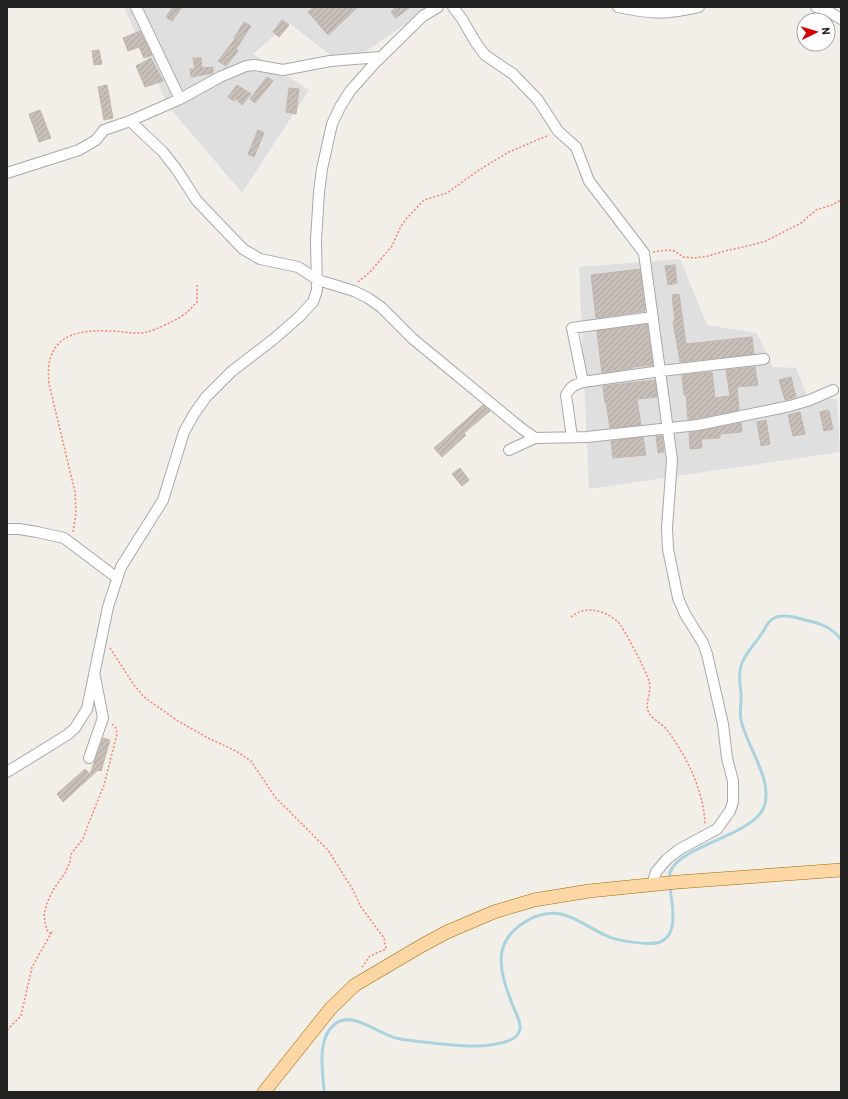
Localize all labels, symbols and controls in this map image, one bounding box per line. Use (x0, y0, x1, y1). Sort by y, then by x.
north arrow (796, 12, 836, 52)
text: N (820, 27, 833, 35)

